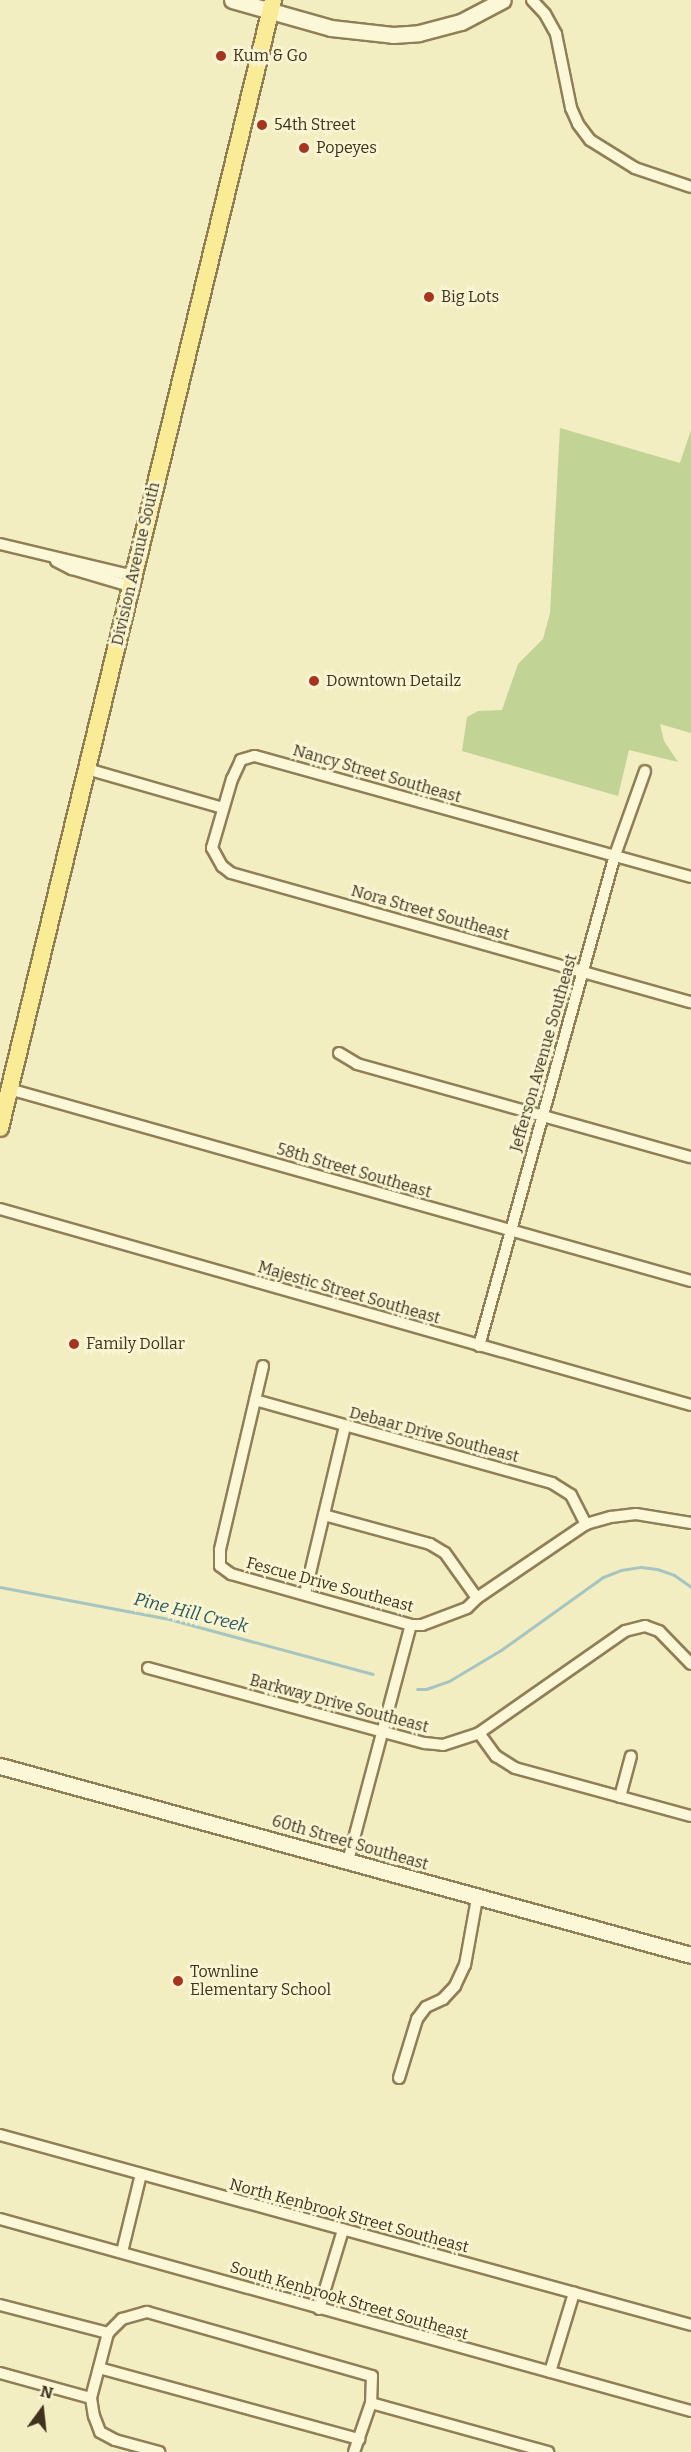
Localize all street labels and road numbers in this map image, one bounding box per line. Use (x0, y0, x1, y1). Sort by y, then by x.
street label: Division Avenue South (108, 480, 164, 648)
street label: Nancy Street Southeast (291, 741, 463, 807)
street label: Nora Street Southeast (349, 881, 511, 945)
street label: Jefferson Avenue Southeast (507, 952, 581, 1154)
street label: 58th Street Southeast (274, 1140, 434, 1202)
street label: Majestic Street Southeast (256, 1258, 442, 1328)
street label: Debaar Drive Southeast (347, 1403, 521, 1467)
street label: Fescue Drive Southeast (244, 1553, 416, 1617)
street label: Barkway Drive Southeast (247, 1671, 431, 1737)
street label: 60th Street Southeast (270, 1811, 430, 1875)
street label: North Kenbrook Street Southeast (227, 2175, 471, 2257)
street label: South Kenbrook Street Southeast (228, 2258, 470, 2344)

